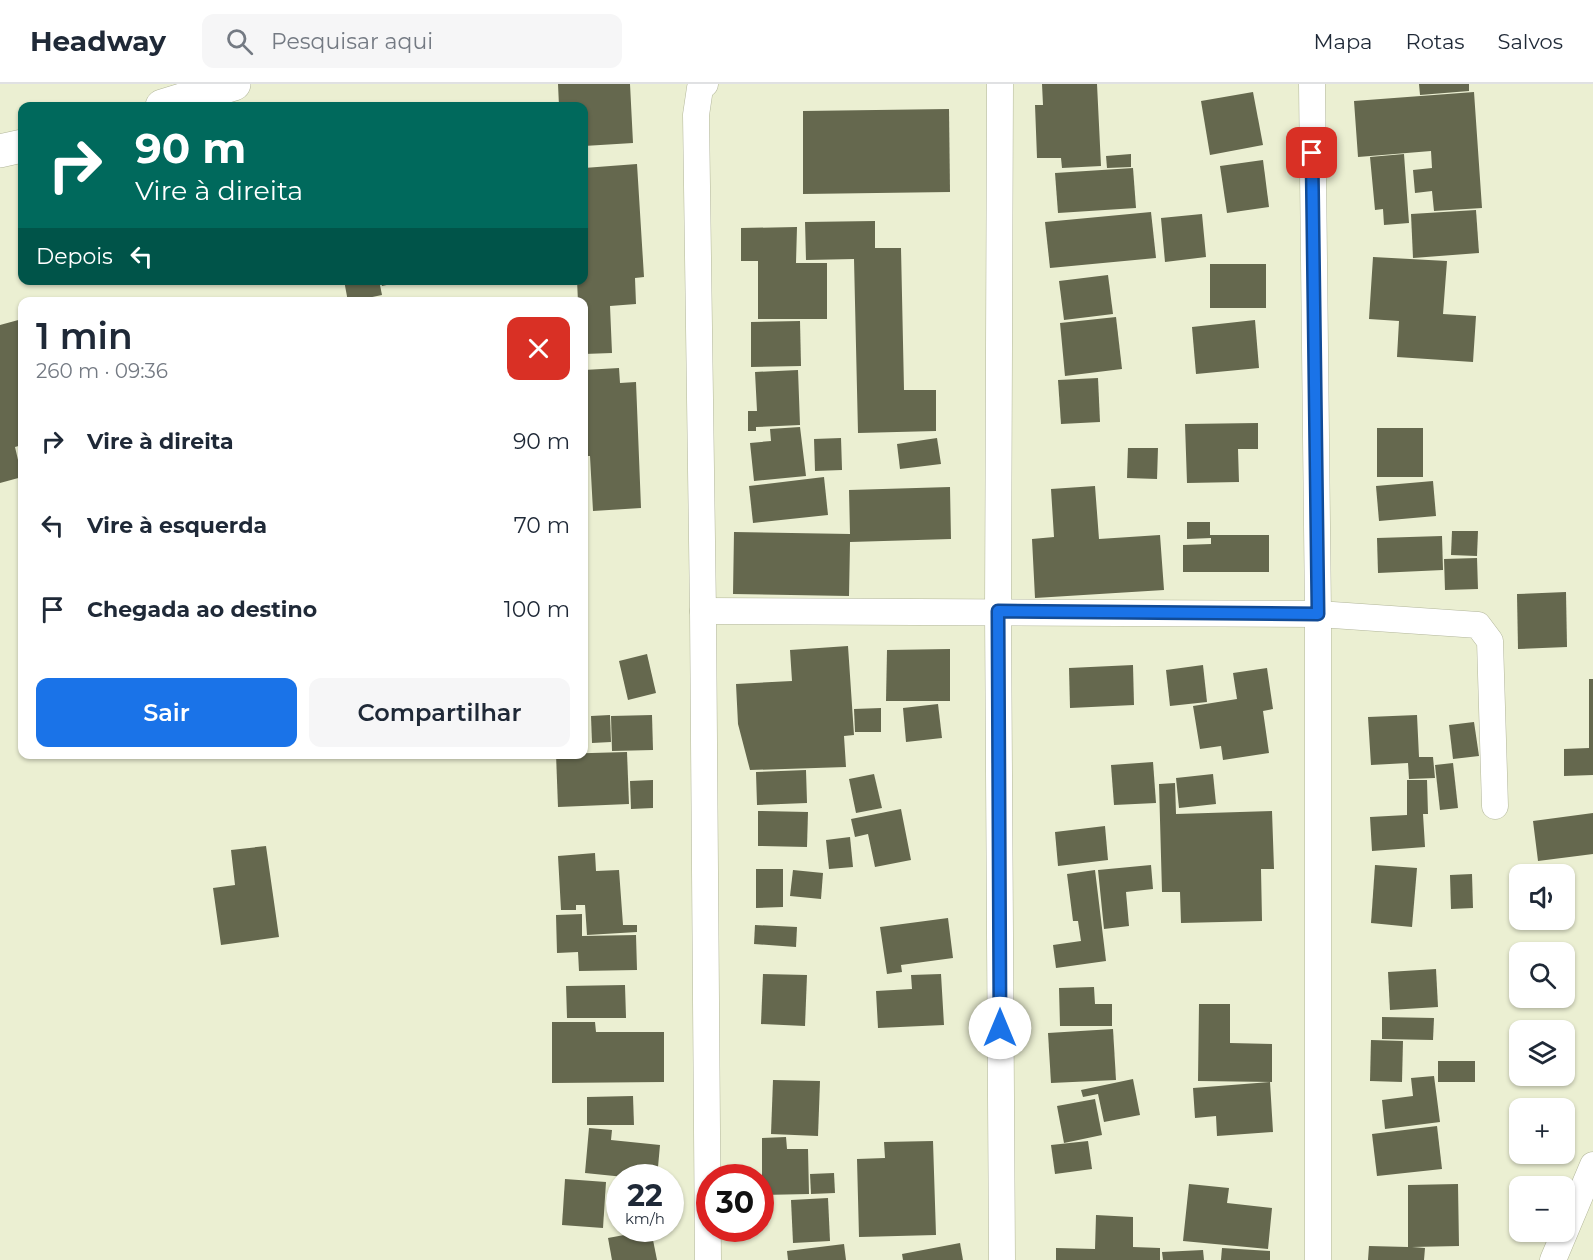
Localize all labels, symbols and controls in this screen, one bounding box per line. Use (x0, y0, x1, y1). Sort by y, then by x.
search box (202, 14, 622, 68)
text: Headway (30, 24, 166, 58)
icon: search (223, 25, 256, 58)
text: Pesquisar aqui (271, 28, 433, 55)
text: Mapa (1313, 29, 1372, 54)
text: Rotas (1405, 29, 1465, 54)
text: Salvos (1498, 29, 1563, 54)
text: 90 m (135, 122, 246, 174)
icon: right (36, 126, 114, 204)
pin (1286, 127, 1337, 178)
icon: arrive (1295, 136, 1328, 169)
text: Vire à direita (135, 174, 303, 207)
icon: left (125, 240, 158, 273)
text: Depois (36, 243, 113, 270)
text: 1 min (36, 314, 133, 358)
button: close (507, 317, 570, 380)
text: 260 m · 09:36 (36, 359, 168, 383)
icon: right (36, 425, 69, 458)
text: Vire à direita (87, 428, 234, 455)
text: 90 m (513, 428, 570, 455)
icon: left (36, 509, 69, 542)
text: Vire à esquerda (87, 512, 267, 539)
text: 70 m (514, 512, 570, 539)
icon: arrive (36, 593, 69, 626)
text: Chegada ao destino (87, 596, 317, 623)
text: 100 m (504, 596, 570, 623)
button: Sair (36, 678, 297, 747)
button: Compartilhar (309, 678, 570, 747)
map controls (1509, 864, 1575, 1242)
button: sound (1509, 864, 1575, 930)
button: search (1509, 942, 1575, 1008)
position arrow (968, 996, 1032, 1060)
button: layers (1509, 1020, 1575, 1086)
button: + (1509, 1098, 1575, 1164)
speed limit sign: 30 (696, 1164, 774, 1242)
button: − (1509, 1176, 1575, 1242)
text: 22 (627, 1177, 663, 1214)
text: km/h (625, 1209, 665, 1228)

